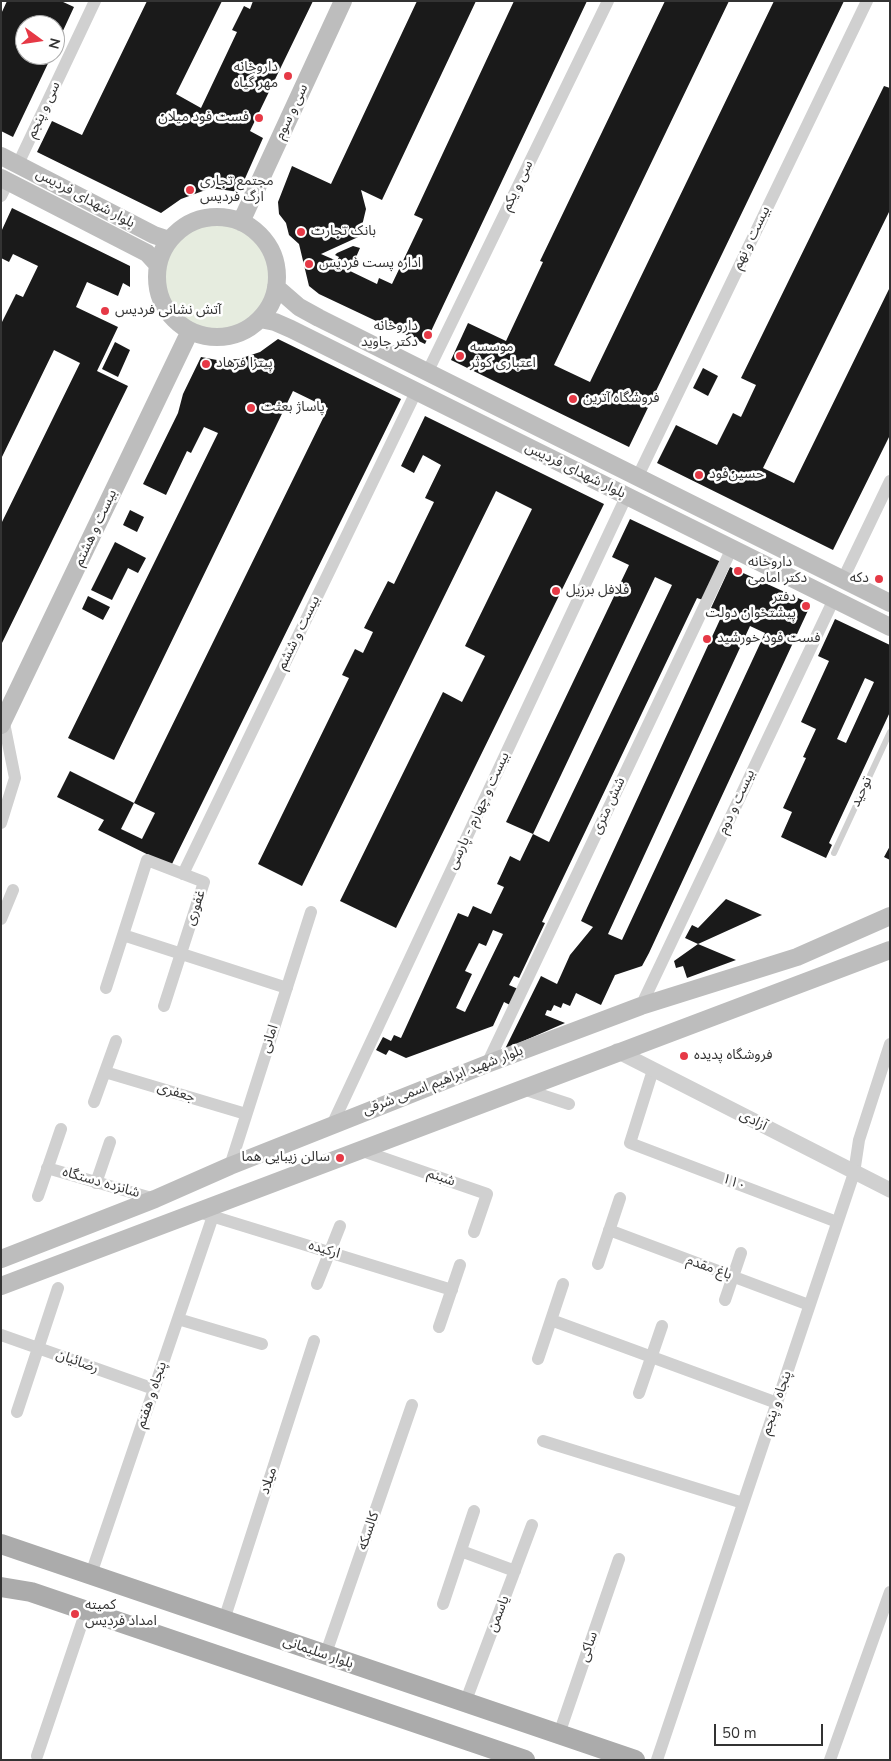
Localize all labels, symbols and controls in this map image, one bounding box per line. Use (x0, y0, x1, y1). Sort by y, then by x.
north arrow (15, 15, 65, 65)
text: N (44, 36, 65, 51)
place label: داروخانه مهر گیاه (234, 60, 278, 92)
marker: داروخانه مهر گیاه (282, 70, 294, 82)
street label: سی و پنجم (24, 79, 64, 141)
street label: سی و سوم (272, 82, 312, 142)
place label: فست فود میلان (158, 110, 249, 126)
marker: فست فود میلان (253, 112, 265, 124)
street label: سی و یکم (499, 158, 537, 214)
street label: بلوار شهدای فردیس (33, 166, 137, 232)
place label: مجتمع تجاری ارگ فردیس (200, 174, 274, 206)
marker: مجتمع تجاری ارگ فردیس (184, 184, 196, 196)
street label: بیست و نهم (729, 204, 775, 272)
place label: بانک تجارت (311, 224, 376, 240)
marker: بانک تجارت (295, 226, 307, 238)
place label: اداره پست فردیس (319, 256, 421, 272)
marker: اداره پست فردیس (303, 258, 315, 270)
place label: آتش نشانی فردیس (115, 303, 221, 319)
marker: آتش نشانی فردیس (99, 305, 111, 317)
place label: داروخانه دکتر جاوید (361, 319, 418, 352)
marker: داروخانه دکتر جاوید (422, 329, 434, 341)
place label: موسسه اعتباری کوثر (470, 340, 536, 372)
marker: موسسه اعتباری کوثر (454, 350, 466, 362)
place label: پیتزا فرهاد (216, 356, 273, 372)
marker: پیتزا فرهاد (200, 358, 212, 370)
place label: فروشگاه آترین (583, 391, 659, 407)
marker: فروشگاه آترین (567, 393, 579, 405)
place label: پاساژ بعثت (261, 400, 325, 416)
marker: پاساژ بعثت (245, 402, 257, 414)
street label: بلوار شهدای فردیس (522, 439, 628, 503)
place label: حسین‌فود (709, 467, 764, 483)
marker: حسین‌فود (693, 469, 705, 481)
street label: بیست و هشتم (71, 487, 121, 569)
place label: داروخانه دکتر امامی (748, 555, 807, 588)
marker: داروخانه دکتر امامی (732, 565, 744, 577)
place label: دکه (850, 571, 869, 587)
marker: دکه (873, 573, 885, 585)
place label: فلافل برزیل (566, 583, 629, 599)
marker: فلافل برزیل (550, 585, 562, 597)
place label: دفتر پیشتخوان دولت (706, 590, 796, 622)
street label: بیست و ششم (274, 593, 324, 673)
marker: دفتر پیشتخوان دولت (800, 600, 812, 612)
place label: فست فود خورشید (717, 631, 820, 647)
marker: فست فود خورشید (701, 633, 713, 645)
street label: بیست و چهارم - پارسی (444, 750, 514, 872)
street label: بیست و دوم (715, 767, 759, 837)
street label: توحید (848, 774, 876, 810)
street label: شش متری (588, 775, 630, 837)
street label: غفوری (182, 888, 210, 928)
street label: امانی (258, 1023, 282, 1055)
street label: بلوار شهید ابراهیم اسمی شرقی (360, 1043, 526, 1119)
place label: فروشگاه پدیده (694, 1048, 772, 1064)
marker: فروشگاه پدیده (678, 1050, 690, 1062)
street label: جعفری (155, 1079, 197, 1107)
street label: آزادی (736, 1107, 770, 1135)
place label: سالن زیبایی هما (241, 1150, 330, 1166)
marker: سالن زیبایی هما (334, 1152, 346, 1164)
street label: شانزده دستگاه (60, 1164, 142, 1202)
street label: شبنم (425, 1165, 457, 1191)
street label: ۱۱۰ (720, 1171, 748, 1195)
street label: ارکیده (306, 1237, 342, 1263)
street label: باغ مقدم (684, 1252, 734, 1284)
street label: رضائیان (53, 1347, 101, 1377)
street label: پنجاه و هفتم (133, 1360, 171, 1430)
street label: پنجاه و پنجم (758, 1369, 796, 1437)
street label: میلاد (257, 1465, 281, 1497)
street label: کالسکه (355, 1510, 383, 1552)
street label: یاسمن (484, 1593, 514, 1635)
place label: کمیته امداد فردیس (85, 1598, 157, 1630)
marker: کمیته امداد فردیس (69, 1608, 81, 1620)
street label: ساکی (576, 1630, 602, 1664)
street label: بلوار سلیمانی (281, 1633, 355, 1673)
scale bar (716, 1714, 825, 1746)
text: 50 m (722, 1723, 757, 1743)

